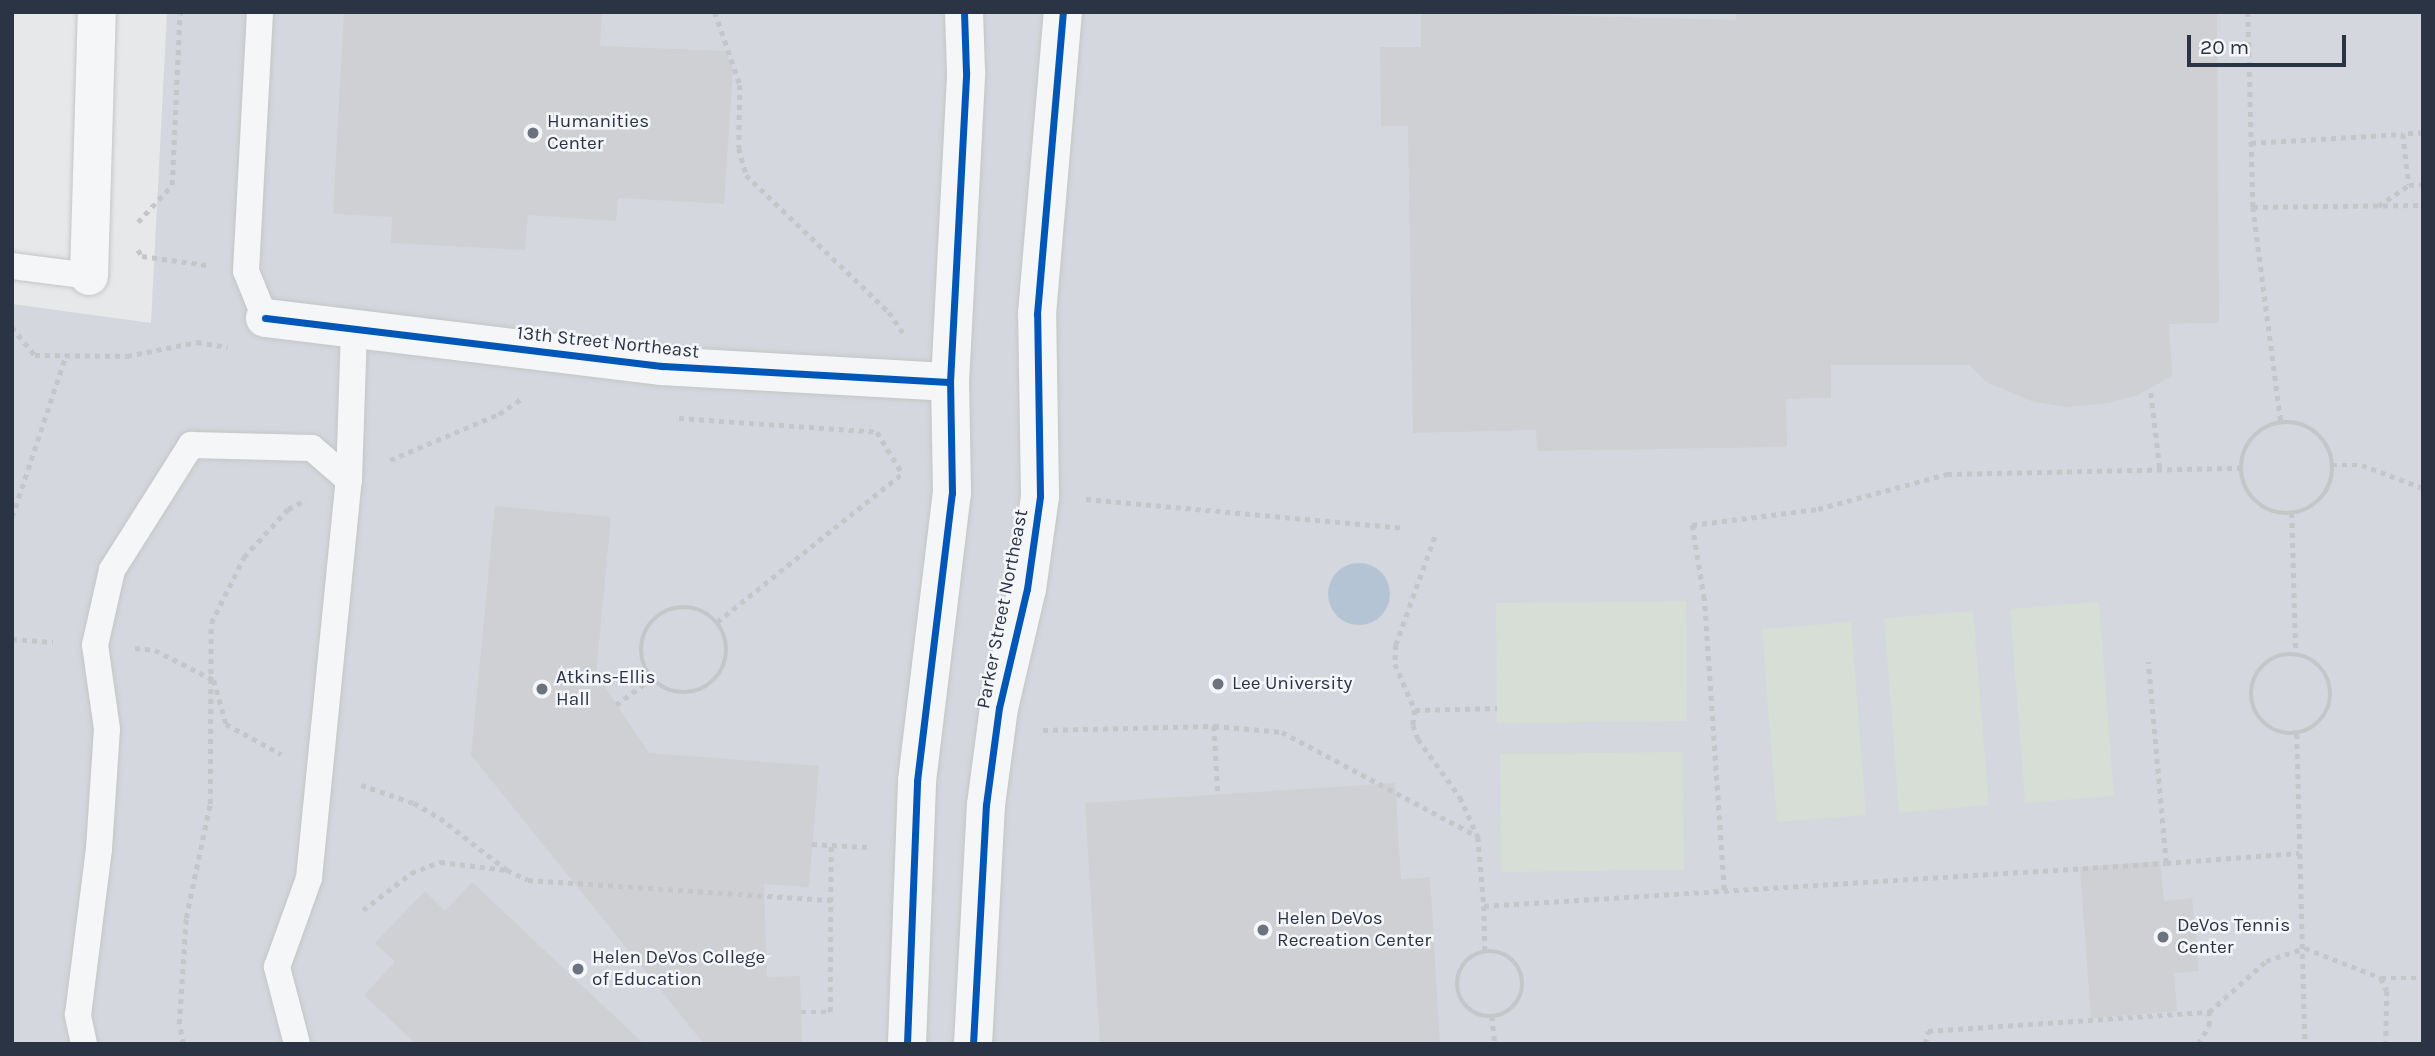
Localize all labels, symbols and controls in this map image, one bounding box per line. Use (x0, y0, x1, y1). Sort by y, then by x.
scale bar (2190, 21, 2349, 65)
text: 20 m (2200, 35, 2249, 59)
place label: Humanities Center (547, 111, 649, 155)
marker: Humanities Center (525, 125, 541, 141)
street label: 13th Street Northeast (516, 322, 700, 364)
street label: Parker Street Northeast (972, 507, 1034, 711)
place label: Atkins-Ellis Hall (556, 667, 655, 711)
place label: Lee University (1232, 673, 1352, 695)
marker: Lee University (1210, 676, 1226, 692)
marker: Atkins-Ellis Hall (534, 681, 550, 697)
place label: Helen DeVos Recreation Center (1277, 908, 1431, 952)
place label: DeVos Tennis Center (2177, 915, 2290, 959)
marker: Helen DeVos Recreation Center (1255, 922, 1271, 938)
marker: DeVos Tennis Center (2155, 929, 2171, 945)
place label: Helen DeVos College of Education (592, 947, 765, 991)
marker: Helen DeVos College of Education (570, 961, 586, 977)

